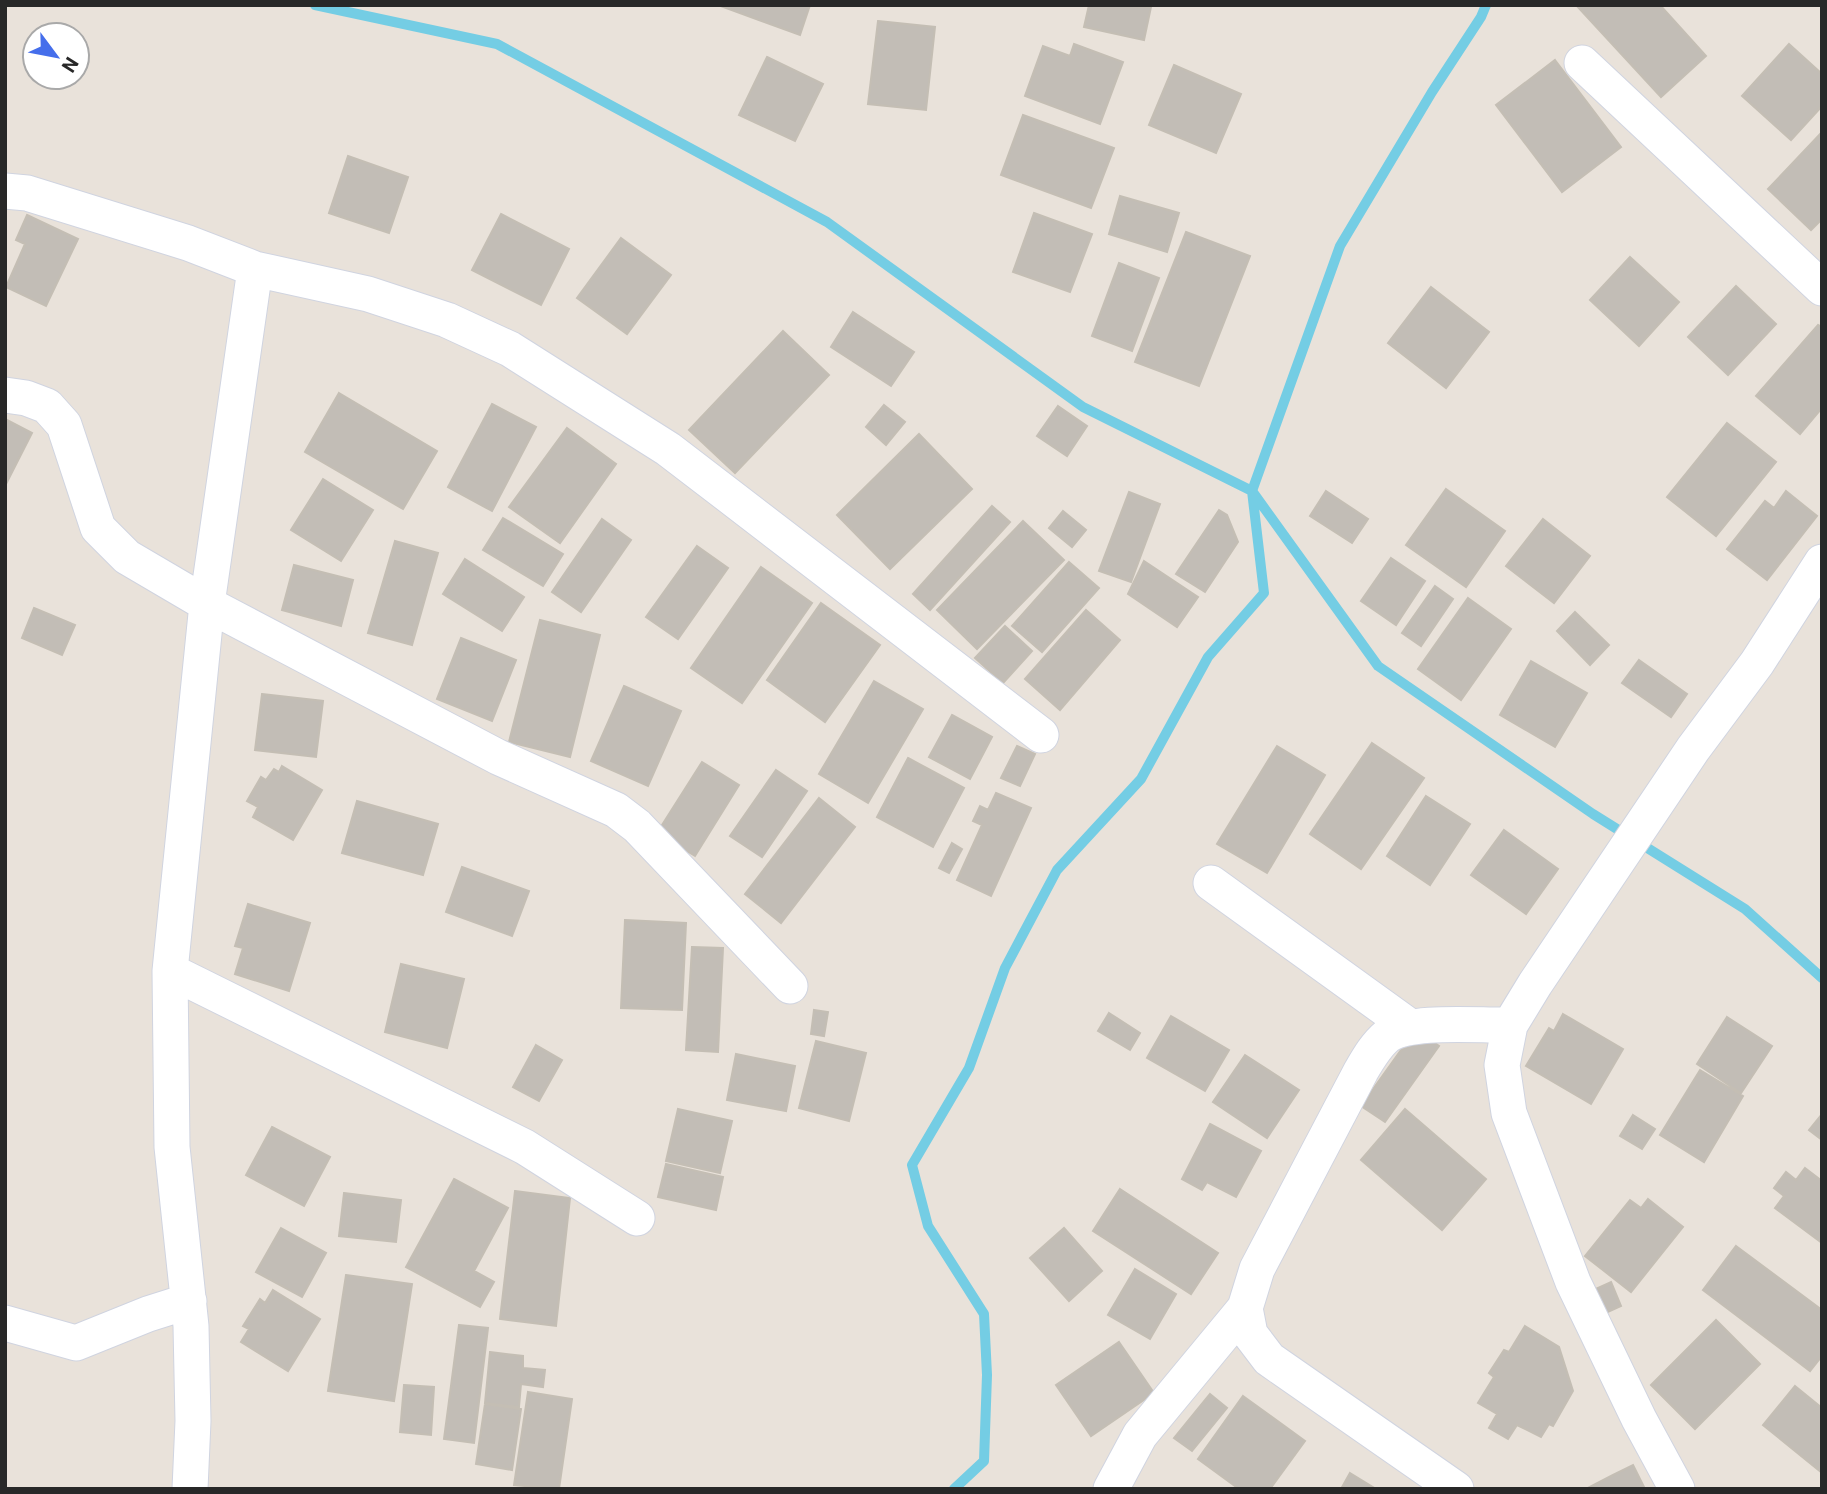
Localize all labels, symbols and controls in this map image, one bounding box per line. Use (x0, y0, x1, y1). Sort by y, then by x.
north arrow (21, 21, 91, 91)
text: N (57, 53, 83, 77)

